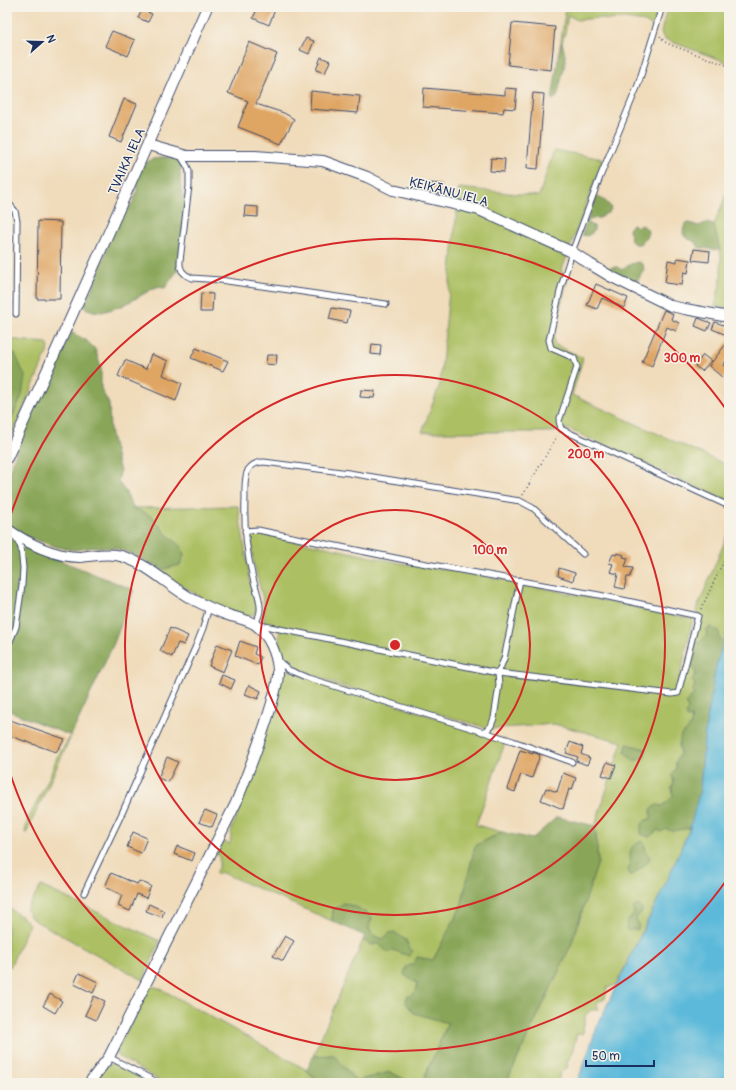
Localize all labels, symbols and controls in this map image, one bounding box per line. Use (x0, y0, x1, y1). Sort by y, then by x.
north arrow (22, 22, 62, 62)
text: N (44, 33, 58, 45)
street label: TVAIKA IELA (105, 125, 149, 197)
street label: ĶEIKĀNU IELA (407, 174, 491, 210)
text: 300 m (664, 351, 701, 366)
text: 200 m (568, 447, 605, 462)
text: 100 m (473, 543, 508, 558)
centre of rings (388, 638, 402, 652)
scale bar (586, 1042, 654, 1068)
text: 50 m (592, 1049, 620, 1064)

